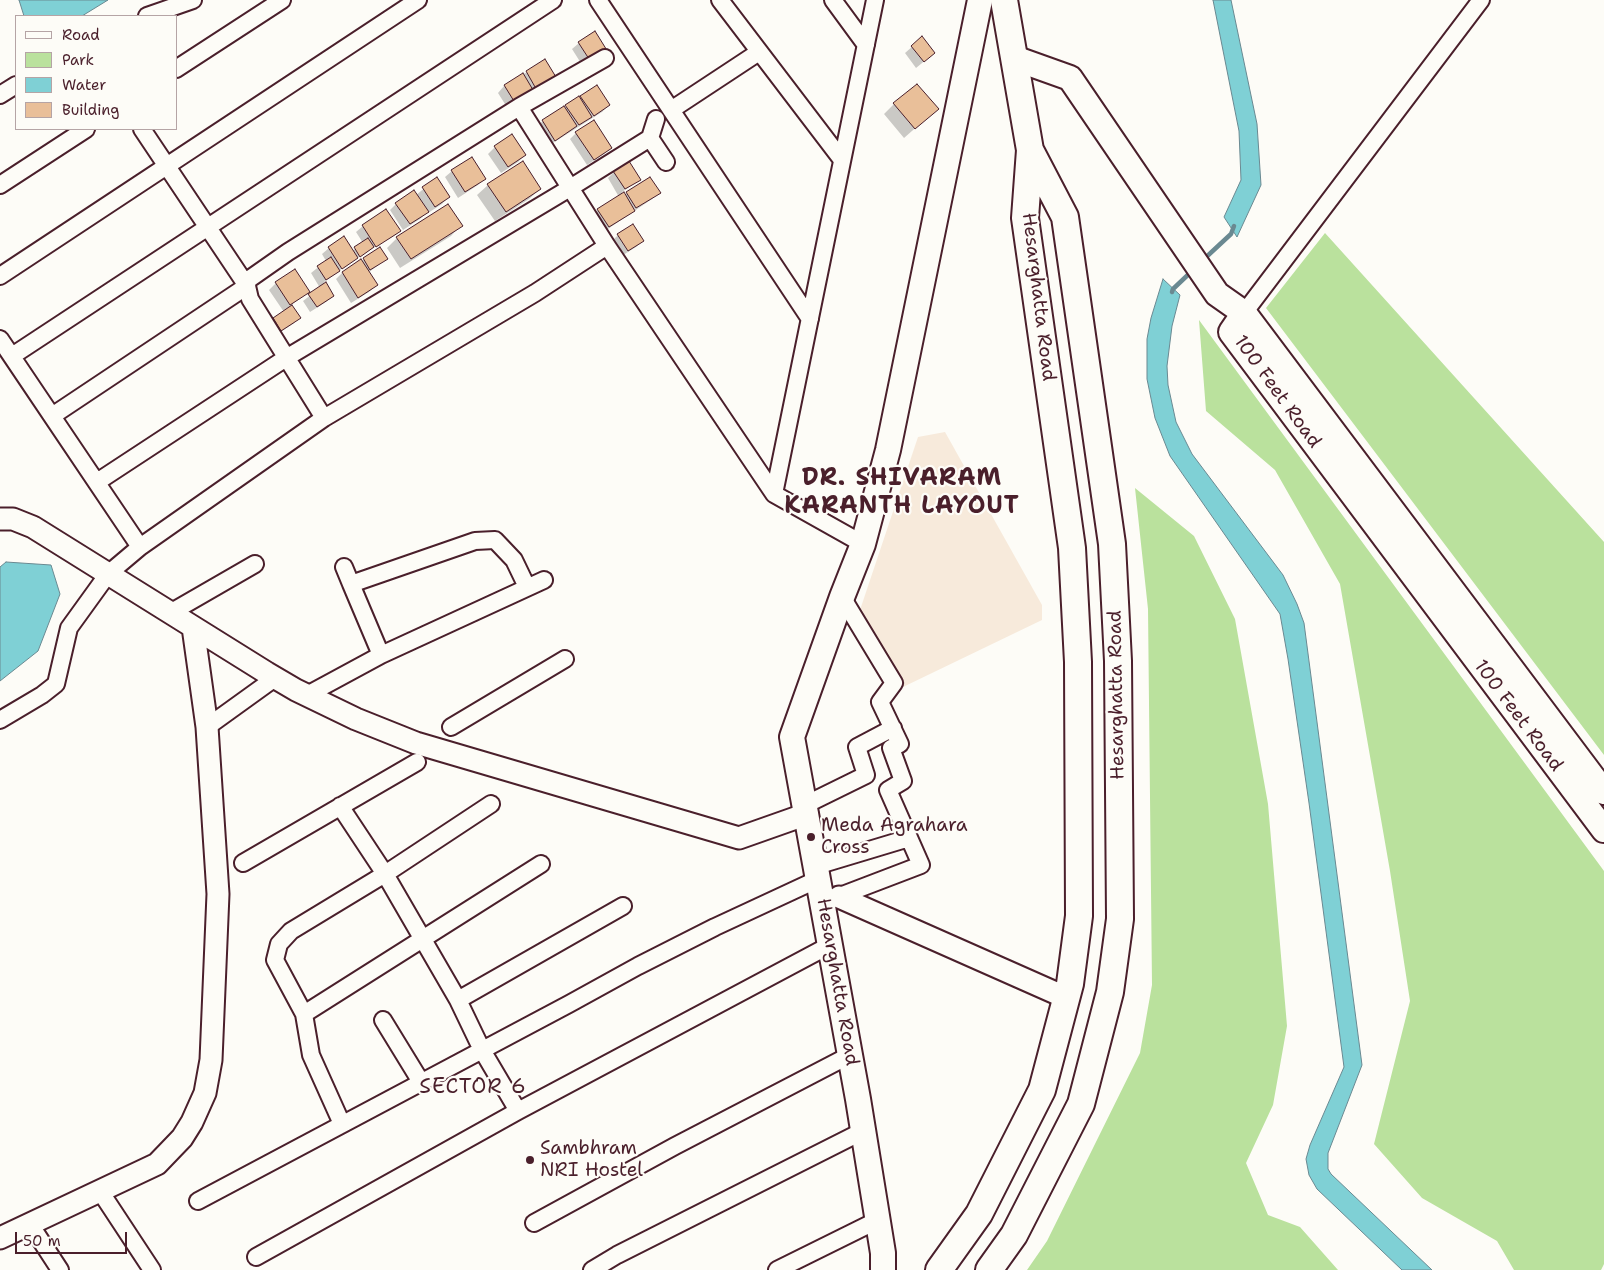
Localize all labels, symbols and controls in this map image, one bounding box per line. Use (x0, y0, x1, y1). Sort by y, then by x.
legend (15, 15, 178, 130)
text: Road (62, 25, 100, 45)
text: Park (62, 50, 94, 70)
text: Water (62, 75, 106, 95)
text: Building (62, 100, 119, 120)
street label: Hesarghatta Road (1016, 211, 1060, 383)
street label: 100 Feet Road (1228, 331, 1326, 453)
district label: DR. SHIVARAM KARANTH LAYOUT (783, 465, 1021, 521)
street label: Hesarghatta Road (1104, 610, 1130, 780)
street label: 100 Feet Road (1469, 656, 1567, 776)
place label: Meda Agrahara Cross (821, 815, 967, 859)
marker: Meda Agrahara Cross (805, 831, 817, 843)
street label: Hesarghatta Road (811, 897, 863, 1067)
district label: SECTOR 6 (418, 1075, 528, 1101)
place label: Sambhram NRI Hostel (540, 1138, 643, 1182)
marker: Sambhram NRI Hostel (524, 1154, 536, 1166)
scale bar (18, 1222, 130, 1254)
text: 50 m (23, 1231, 61, 1251)

